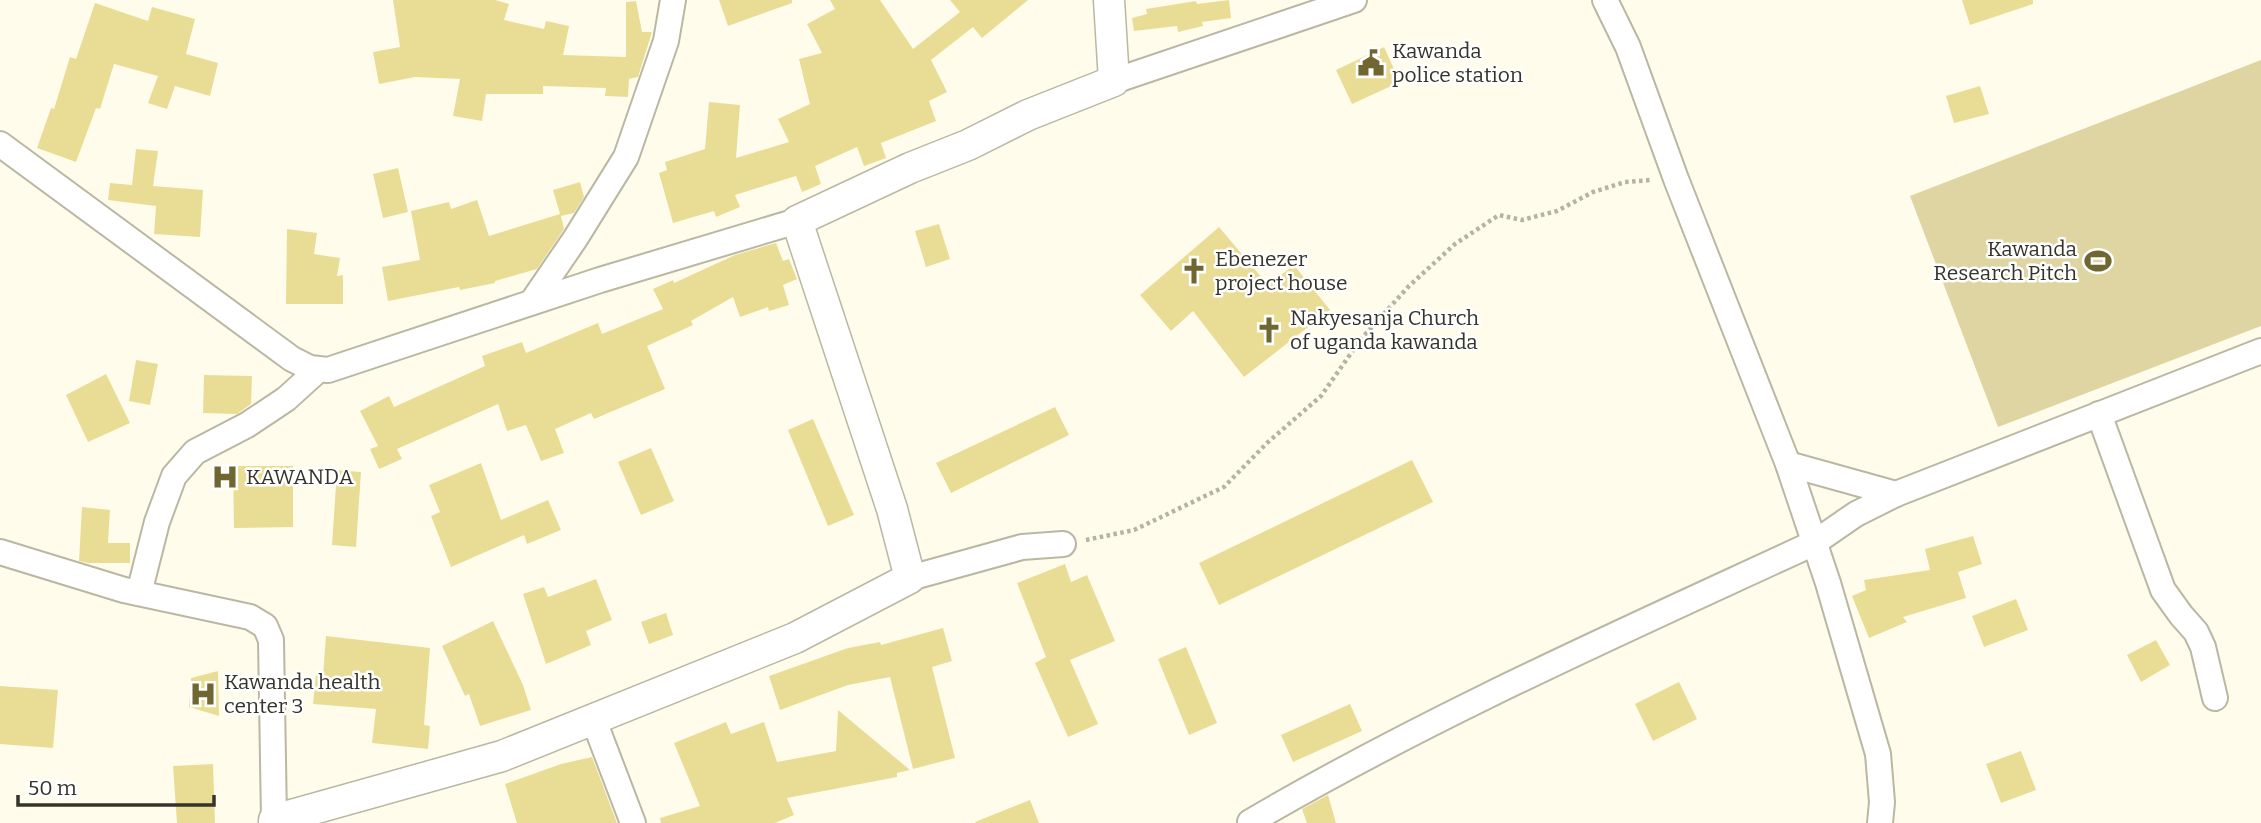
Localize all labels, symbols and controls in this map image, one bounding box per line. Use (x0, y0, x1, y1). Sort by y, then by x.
place label: Kawanda police station (1392, 38, 1523, 88)
public building icon: Kawanda police station (1356, 48, 1386, 78)
place label: Kawanda Research Pitch (1933, 236, 2078, 286)
place label: Ebenezer project house (1215, 246, 1347, 296)
sports icon: Kawanda Research Pitch (2083, 246, 2113, 276)
church icon: Ebenezer project house (1179, 256, 1209, 286)
place label: Nakyesanja Church of uganda kawanda (1290, 305, 1479, 355)
church icon: Nakyesanja Church of uganda kawanda (1254, 315, 1284, 345)
hospital icon: KAWANDA (210, 462, 240, 492)
place label: KAWANDA (246, 464, 354, 490)
place label: Kawanda health center 3 (224, 669, 381, 719)
hospital icon: Kawanda health center 3 (188, 679, 218, 709)
scale bar (18, 764, 214, 808)
text: 50 m (28, 775, 77, 801)

